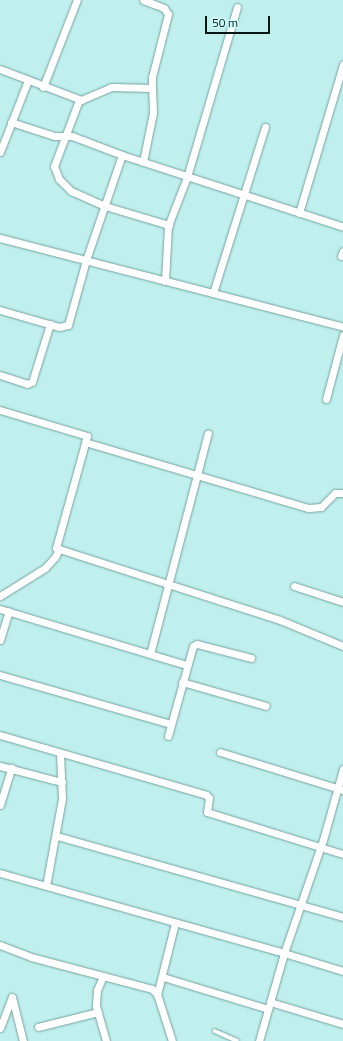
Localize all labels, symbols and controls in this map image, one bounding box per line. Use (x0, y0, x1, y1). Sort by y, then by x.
scale bar (207, 8, 272, 34)
text: 50 m (212, 13, 238, 32)

